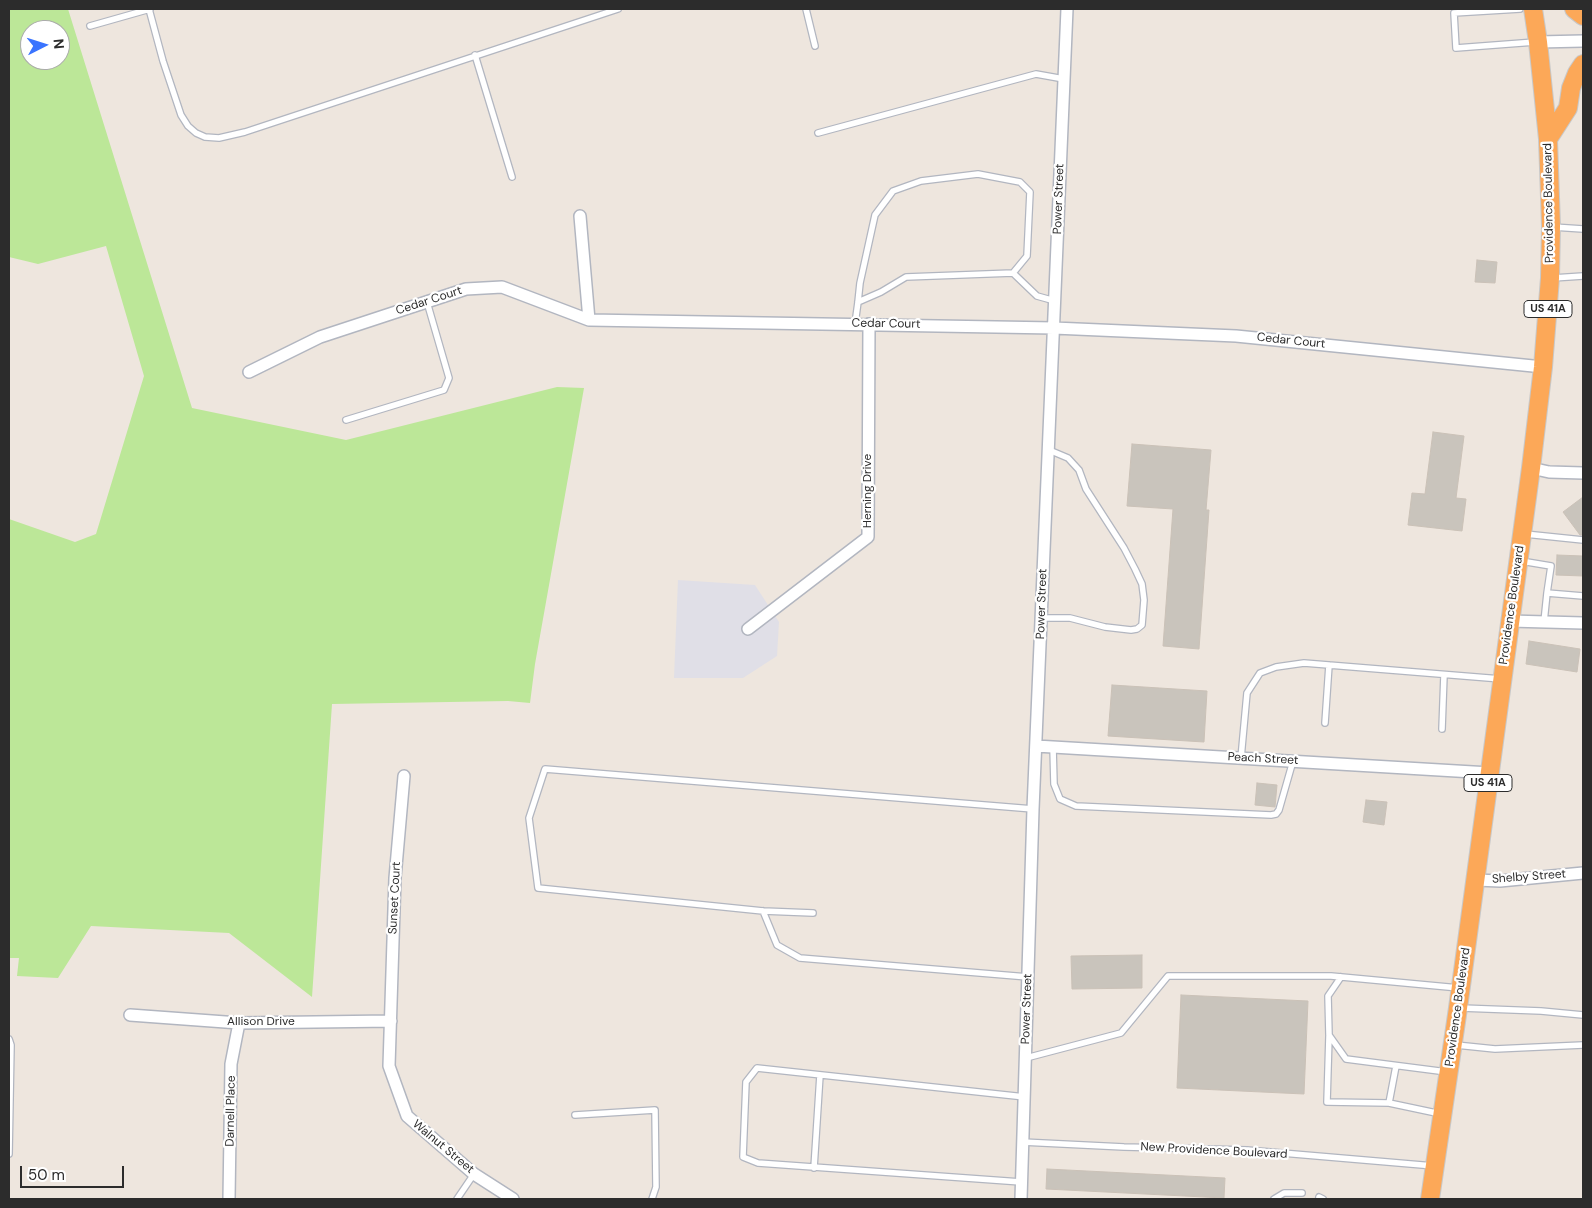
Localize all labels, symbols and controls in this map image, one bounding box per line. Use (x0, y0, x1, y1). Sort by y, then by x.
north arrow (20, 20, 70, 70)
text: N (50, 38, 68, 50)
street label: Providence Boulevard (1541, 143, 1557, 263)
street label: Power Street (1051, 163, 1067, 235)
street label: Cedar Court (394, 284, 464, 318)
road number: US 41A (1524, 300, 1572, 318)
street label: Cedar Court (851, 316, 921, 332)
street label: Cedar Court (1256, 330, 1326, 352)
street label: Herning Drive (861, 454, 875, 528)
street label: Providence Boulevard (1497, 545, 1527, 665)
street label: Power Street (1034, 568, 1050, 640)
street label: Peach Street (1227, 750, 1299, 768)
road number: US 41A (1464, 774, 1512, 791)
street label: Sunset Court (386, 861, 404, 935)
street label: Shelby Street (1491, 867, 1567, 887)
street label: Providence Boulevard (1443, 947, 1473, 1067)
street label: Power Street (1019, 973, 1035, 1045)
street label: Allison Drive (227, 1015, 295, 1029)
street label: Darnell Place (223, 1075, 239, 1147)
street label: Walnut Street (409, 1117, 477, 1177)
street label: New Providence Boulevard (1140, 1140, 1288, 1162)
scale bar (22, 1156, 126, 1188)
text: 50 m (28, 1165, 65, 1185)

